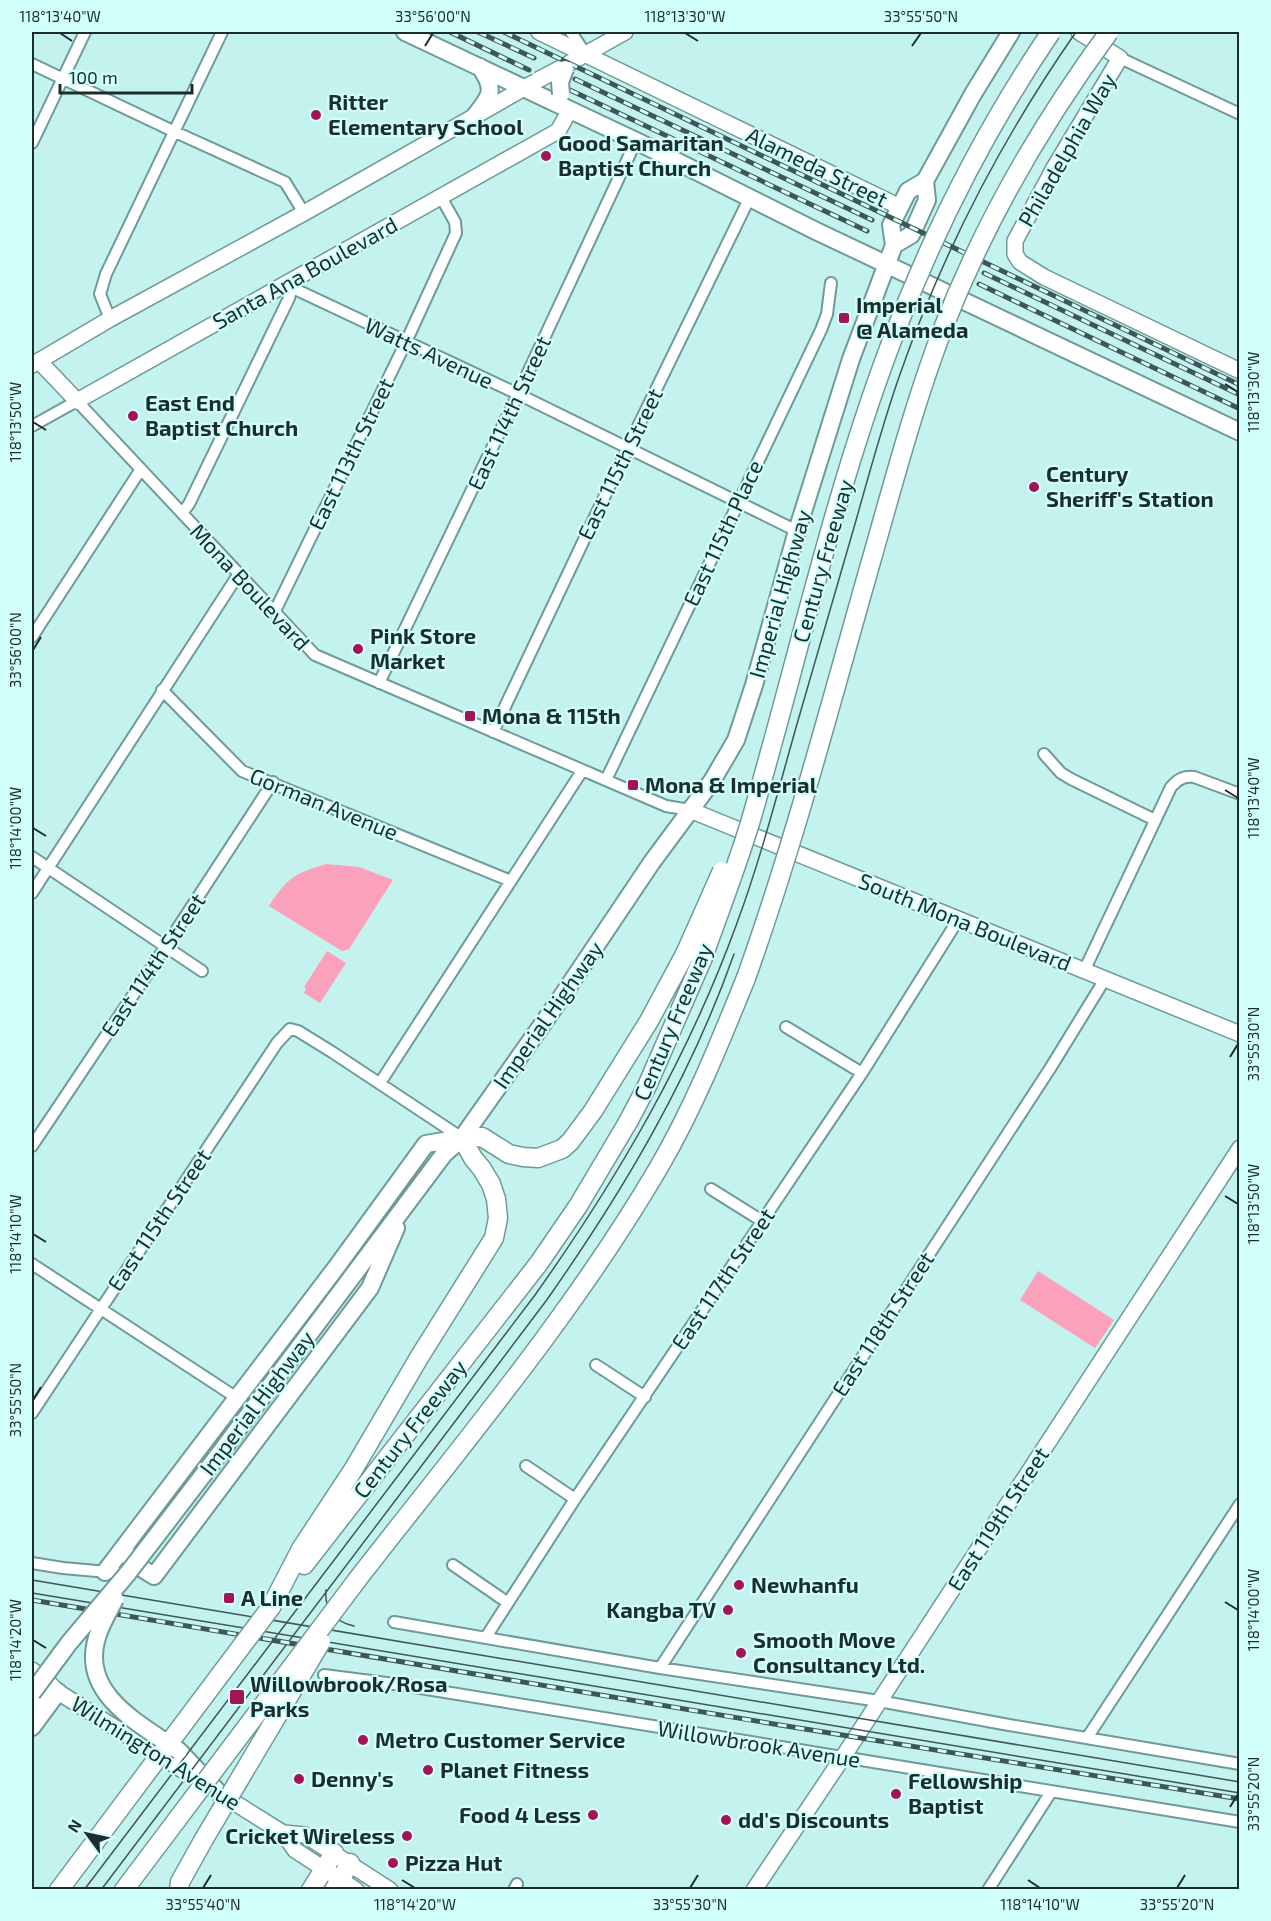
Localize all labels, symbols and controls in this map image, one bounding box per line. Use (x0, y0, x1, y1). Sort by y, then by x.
text: 118°13'40"W (19, 7, 101, 25)
text: 33°56'00"N (395, 7, 471, 25)
text: 118°13'30"W (645, 7, 725, 25)
text: 33°55'50"N (884, 7, 958, 25)
scale bar (60, 57, 192, 95)
text: 100 m (69, 66, 118, 88)
street label: Philadelphia Way (1012, 68, 1121, 231)
place label: Ritter Elementary School (328, 88, 524, 140)
marker: Ritter Elementary School (309, 108, 323, 122)
street label: Alameda Street (742, 121, 892, 212)
place label: Good Samaritan Baptist Church (558, 129, 724, 180)
marker: Good Samaritan Baptist Church (539, 149, 553, 163)
street label: Santa Ana Boulevard (208, 211, 401, 334)
place label: Imperial @ Alameda (856, 291, 969, 342)
street label: Watts Avenue (361, 311, 498, 393)
marker: Imperial @ Alameda (837, 311, 851, 325)
street label: East 114th Street (461, 331, 555, 494)
text: 118°13'30"W (1244, 352, 1262, 432)
street label: East 113th Street (302, 373, 398, 534)
text: 118°13'50"W (6, 382, 24, 462)
street label: East 115th Street (571, 384, 667, 544)
place label: East End Baptist Church (145, 389, 298, 440)
marker: East End Baptist Church (126, 409, 140, 423)
street label: East 115th Place (677, 455, 767, 610)
place label: Century Sheriff's Station (1046, 460, 1214, 511)
street label: Century Freeway (786, 476, 858, 645)
marker: Century Sheriff's Station (1027, 480, 1041, 494)
street label: Imperial Highway (743, 506, 816, 681)
street label: Mona Boulevard (186, 518, 316, 655)
text: 33°56'00"N (6, 612, 24, 688)
place label: Pink Store Market (370, 622, 476, 673)
marker: Pink Store Market (351, 642, 365, 656)
place label: Mona & 115th (482, 702, 621, 728)
marker: Mona & 115th (463, 709, 477, 723)
text: 118°13'40"W (1244, 757, 1262, 839)
street label: Gorman Avenue (247, 762, 402, 845)
place label: Mona & Imperial (645, 771, 818, 797)
marker: Mona & Imperial (626, 778, 640, 792)
text: 118°14'00"W (6, 787, 24, 869)
street label: South Mona Boulevard (855, 867, 1075, 976)
street label: East 114th Street (95, 888, 210, 1041)
street label: Imperial Highway (487, 935, 608, 1093)
street label: Century Freeway (627, 939, 717, 1104)
text: 33°55'30"N (1244, 1007, 1262, 1081)
street label: East 115th Street (101, 1144, 215, 1295)
text: 118°13'50"W (1244, 1164, 1262, 1244)
text: 118°14'10"W (6, 1194, 24, 1274)
street label: East 117th Street (665, 1203, 779, 1354)
street label: East 118th Street (826, 1246, 939, 1401)
street label: Imperial Highway (194, 1325, 319, 1480)
street label: Century Freeway (347, 1354, 472, 1503)
text: 33°55'50"N (6, 1363, 24, 1437)
street label: East 119th Street (941, 1442, 1053, 1595)
text: 118°14'00"W (1244, 1569, 1262, 1651)
place label: Newhanfu (751, 1571, 859, 1597)
marker: Newhanfu (732, 1578, 746, 1592)
place label: A Line (241, 1584, 303, 1610)
marker: A Line (222, 1591, 236, 1605)
place label: Kangba TV (606, 1596, 716, 1622)
text: 118°14'20"W (6, 1599, 24, 1681)
marker: Kangba TV (721, 1603, 735, 1617)
place label: Smooth Move Consultancy Ltd. (753, 1626, 925, 1678)
marker: Smooth Move Consultancy Ltd. (734, 1646, 748, 1660)
place label: Willowbrook/Rosa Parks (250, 1670, 448, 1721)
marker: Willowbrook/Rosa Parks (228, 1688, 246, 1706)
street label: Wilmington Avenue (67, 1690, 246, 1815)
street label: Willowbrook Avenue (656, 1714, 862, 1772)
place label: Metro Customer Service (375, 1726, 625, 1752)
marker: Metro Customer Service (356, 1733, 370, 1747)
place label: Planet Fitness (440, 1756, 589, 1782)
text: 33°55'20"N (1244, 1757, 1262, 1831)
marker: Planet Fitness (421, 1763, 435, 1777)
place label: Denny's (311, 1765, 394, 1792)
place label: Fellowship Baptist (908, 1767, 1023, 1818)
marker: Denny's (292, 1772, 306, 1786)
marker: Fellowship Baptist (889, 1787, 903, 1801)
place label: Food 4 Less (459, 1801, 581, 1827)
north arrow (57, 1804, 117, 1864)
place label: dd's Discounts (738, 1806, 889, 1832)
marker: Food 4 Less (586, 1808, 600, 1822)
marker: dd's Discounts (719, 1813, 733, 1827)
text: N (63, 1816, 85, 1836)
place label: Cricket Wireless (225, 1822, 395, 1848)
marker: Cricket Wireless (400, 1829, 414, 1843)
place label: Pizza Hut (405, 1849, 502, 1875)
marker: Pizza Hut (386, 1856, 400, 1870)
text: 33°55'40"N (165, 1895, 241, 1913)
text: 118°14'20"W (374, 1895, 456, 1913)
text: 33°55'30"N (653, 1895, 727, 1913)
text: 118°14'10"W (1000, 1895, 1080, 1913)
text: 33°55'20"N (1140, 1895, 1214, 1913)

